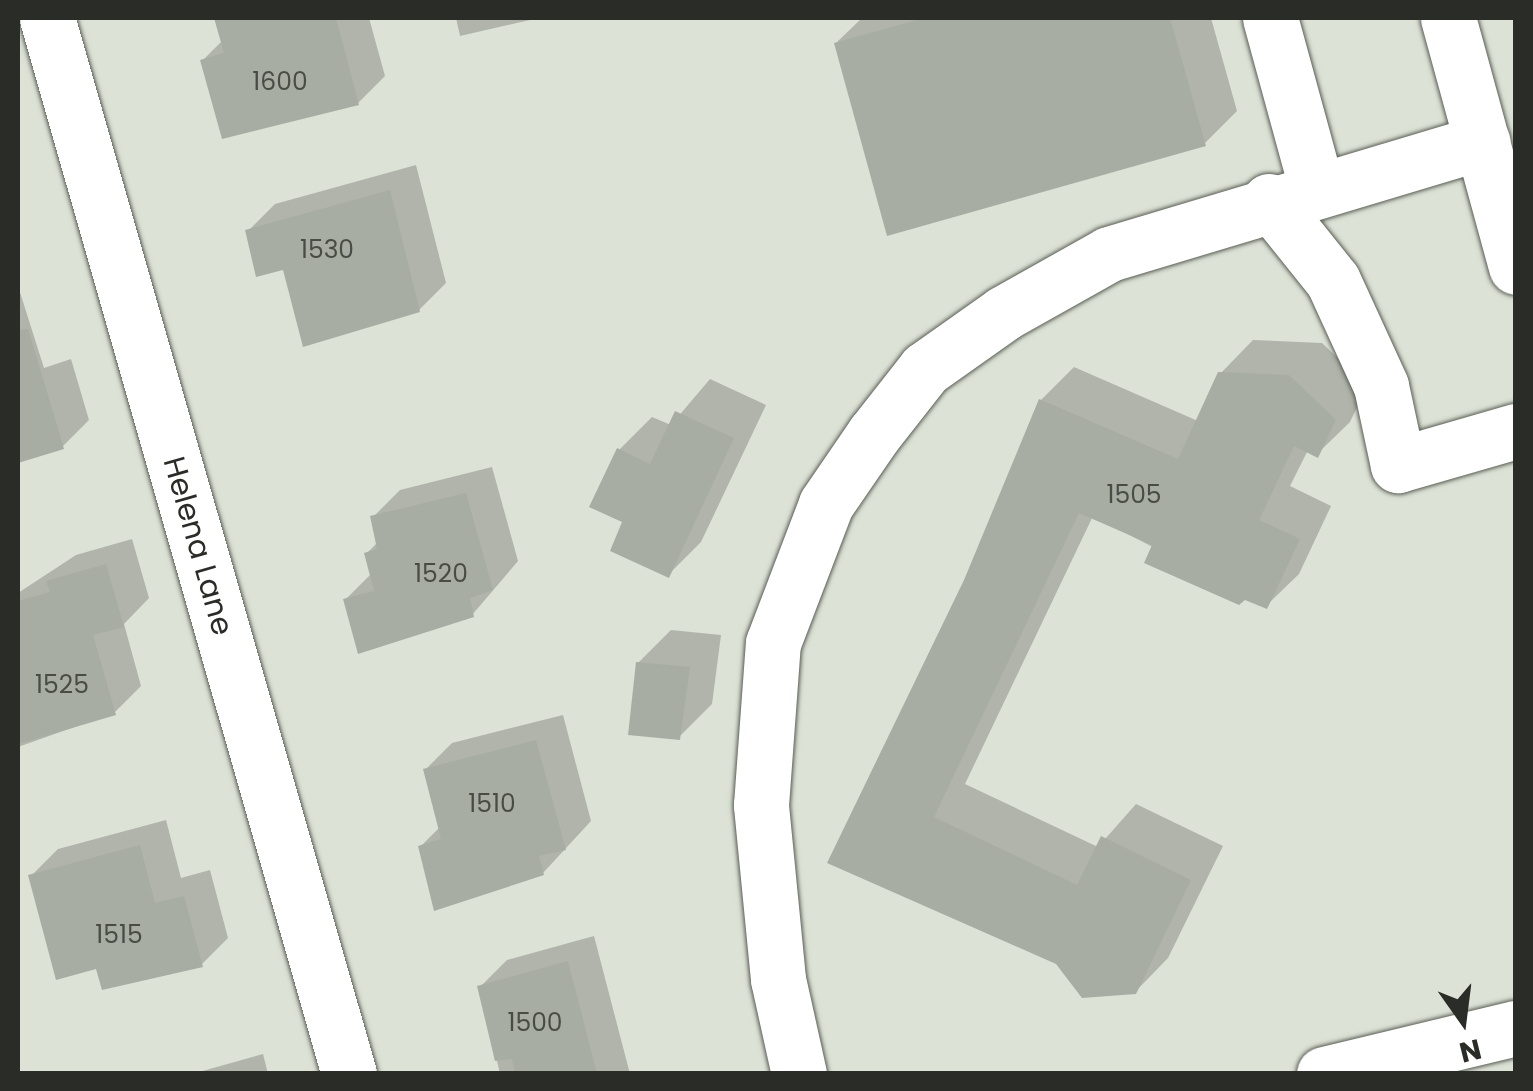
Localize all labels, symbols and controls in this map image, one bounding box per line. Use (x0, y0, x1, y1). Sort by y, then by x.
house number: 1600 (252, 67, 308, 97)
house number: 1530 (300, 235, 354, 265)
street label: Helena Lane (155, 453, 241, 639)
house number: 1505 (1106, 480, 1162, 510)
house number: 1520 (414, 559, 468, 589)
house number: 1525 (35, 670, 89, 700)
house number: 1510 (468, 789, 516, 819)
house number: 1515 (95, 920, 143, 950)
north arrow (1413, 971, 1513, 1071)
house number: 1500 (507, 1008, 563, 1038)
text: N (1455, 1029, 1485, 1072)

